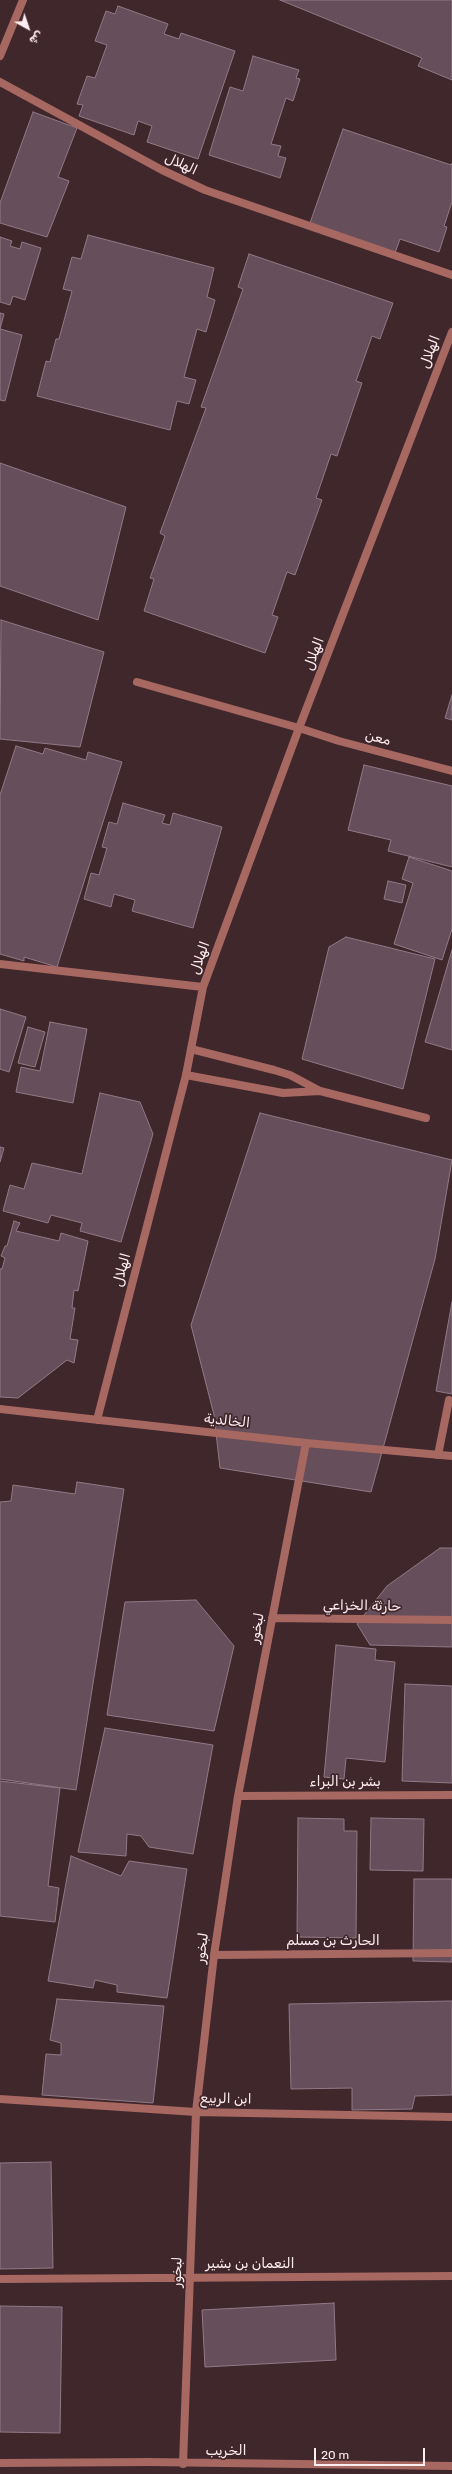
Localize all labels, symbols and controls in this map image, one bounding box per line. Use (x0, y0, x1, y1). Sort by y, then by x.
north arrow (8, 8, 48, 48)
text: ش (27, 28, 46, 47)
street label: الهلال (162, 149, 200, 179)
street label: الهلال (416, 333, 444, 371)
street label: الهلال (300, 635, 328, 673)
street label: معن (363, 727, 393, 749)
street label: الهلال (186, 939, 214, 977)
street label: الهلال (109, 1251, 135, 1289)
street label: الخالدية (203, 1410, 251, 1432)
street label: حارثة الخزاعي (323, 1597, 401, 1615)
street label: لبخور (246, 1611, 268, 1645)
street label: بشر بن البراء (309, 1774, 381, 1790)
street label: لبخور (192, 1932, 212, 1964)
street label: الحارث بن مسلم (286, 1933, 380, 1949)
street label: ابن الربيع (200, 2090, 252, 2108)
street label: لبخور (168, 2256, 186, 2288)
street label: النعمان بن بشير (205, 2256, 295, 2272)
scale bar (316, 2440, 427, 2466)
street label: الخريب (205, 2443, 247, 2459)
text: 20 m (321, 2448, 349, 2462)

